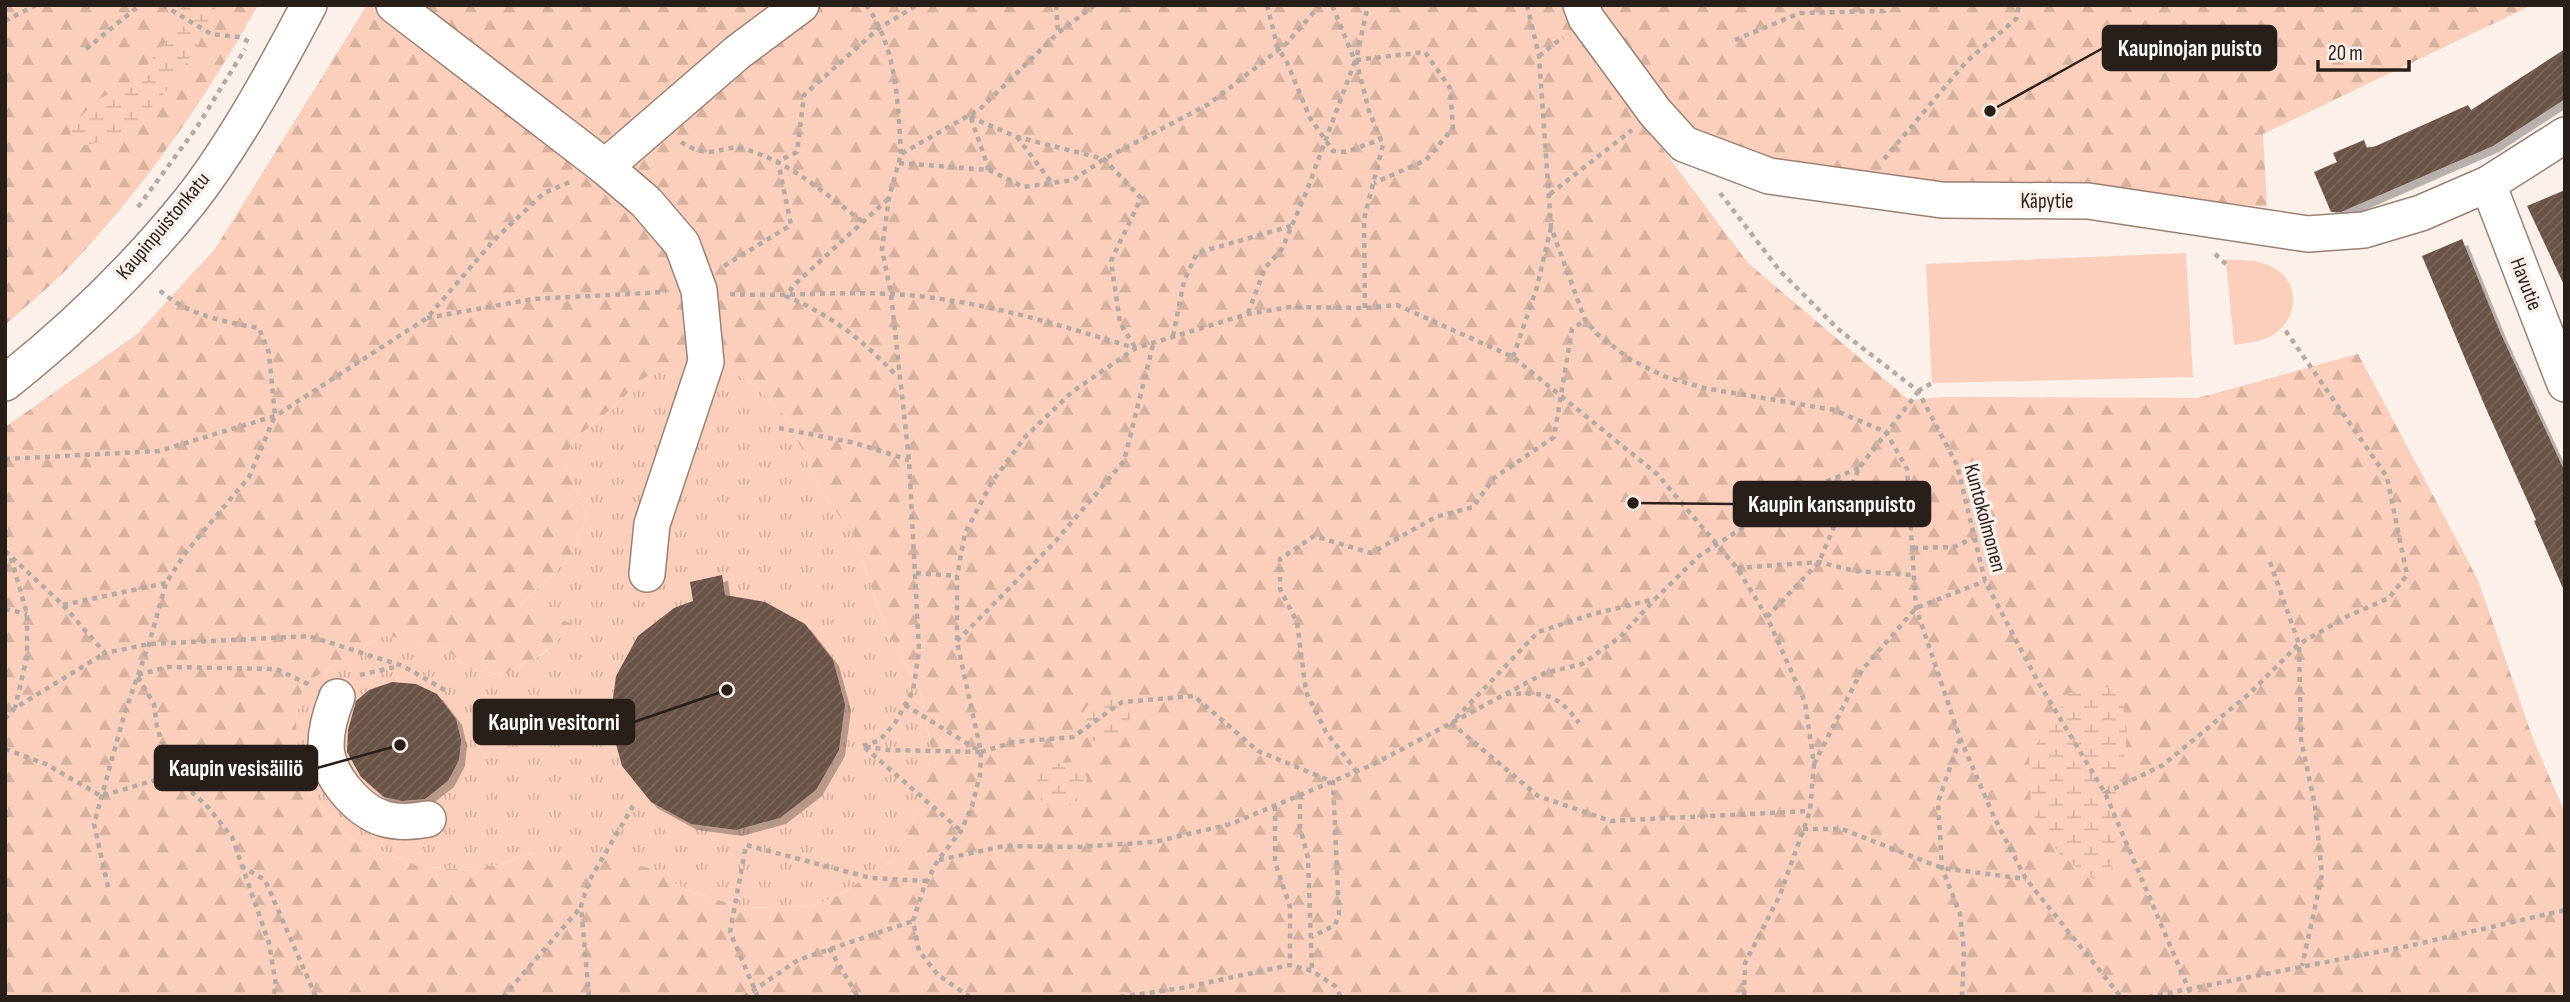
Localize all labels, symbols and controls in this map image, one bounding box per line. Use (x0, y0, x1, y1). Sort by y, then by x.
callout: Kaupinojan puisto (2103, 26, 2276, 70)
scale bar (2318, 28, 2409, 72)
text: Kaupinojan puisto (2118, 35, 2262, 63)
text: 20 m (2328, 41, 2363, 66)
street label: Kaupinpuistonkatu (111, 167, 215, 285)
street label: Käpytie (2020, 189, 2074, 214)
street label: Havutie (2505, 254, 2547, 314)
street label: Kuntokolmonen (1959, 461, 2011, 575)
callout: Kaupin kansanpuisto (1734, 482, 1930, 526)
text: Kaupin kansanpuisto (1748, 491, 1916, 519)
callout: Kaupin vesitorni (474, 700, 634, 744)
text: Kaupin vesitorni (488, 709, 620, 737)
callout: Kaupin vesisäiliö (155, 746, 317, 790)
text: Kaupin vesisäiliö (169, 755, 303, 783)

